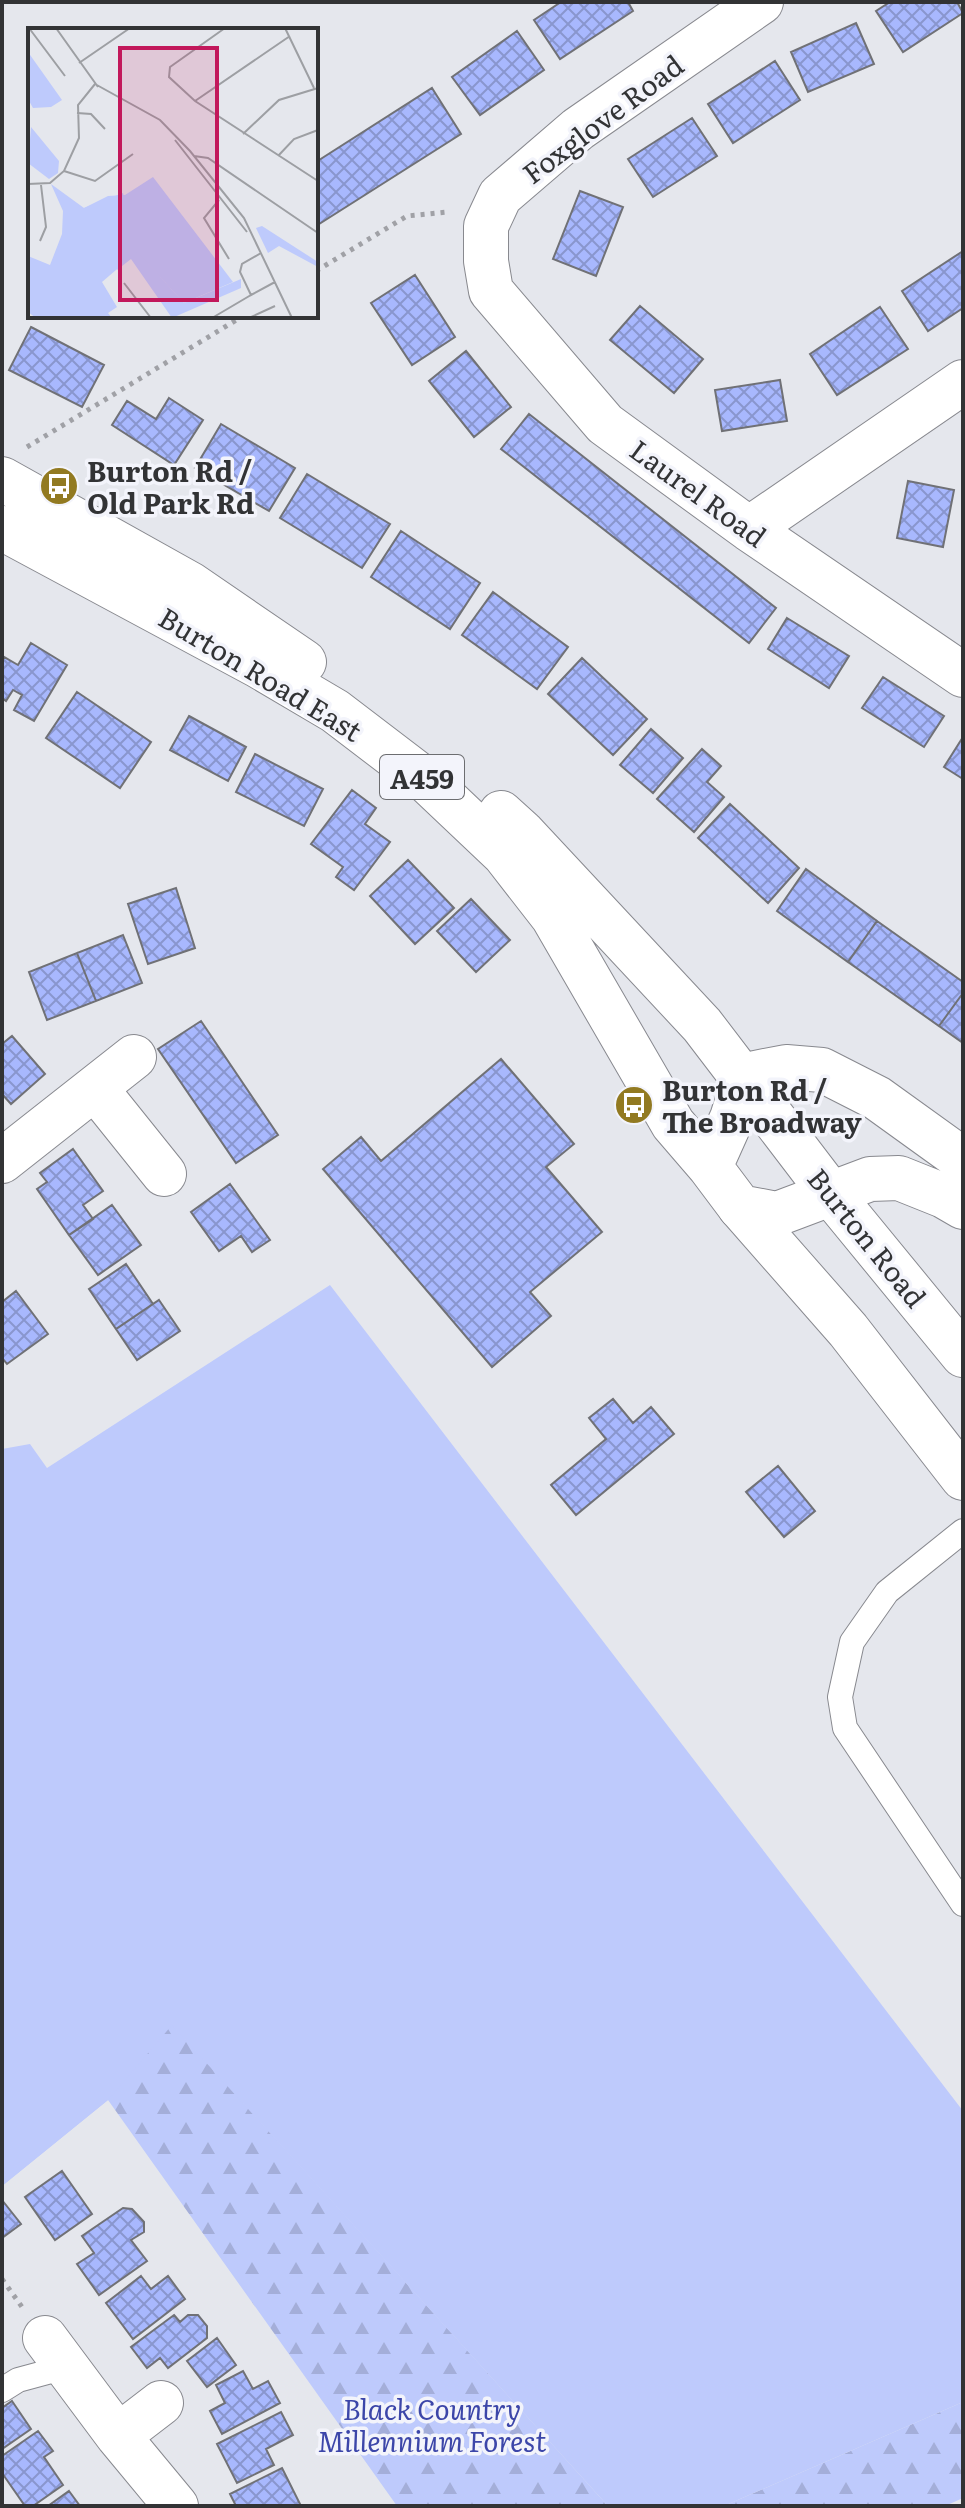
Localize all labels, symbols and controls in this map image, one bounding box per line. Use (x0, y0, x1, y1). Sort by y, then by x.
inset map (28, 28, 318, 318)
street label: Foxglove Road (513, 43, 691, 193)
street label: Laurel Road (622, 428, 776, 556)
place label: Burton Rd / Old Park Rd (87, 449, 255, 523)
bus stop icon: Burton Rd / Old Park Rd (38, 465, 80, 507)
street label: Burton Road East (151, 596, 371, 751)
road number: A459 (380, 755, 464, 799)
place label: Burton Rd / The Broadway (662, 1068, 862, 1142)
bus stop icon: Burton Rd / The Broadway (613, 1084, 655, 1126)
street label: Burton Road (799, 1158, 937, 1316)
park label: Black Country Millennium Forest (318, 2387, 546, 2461)

